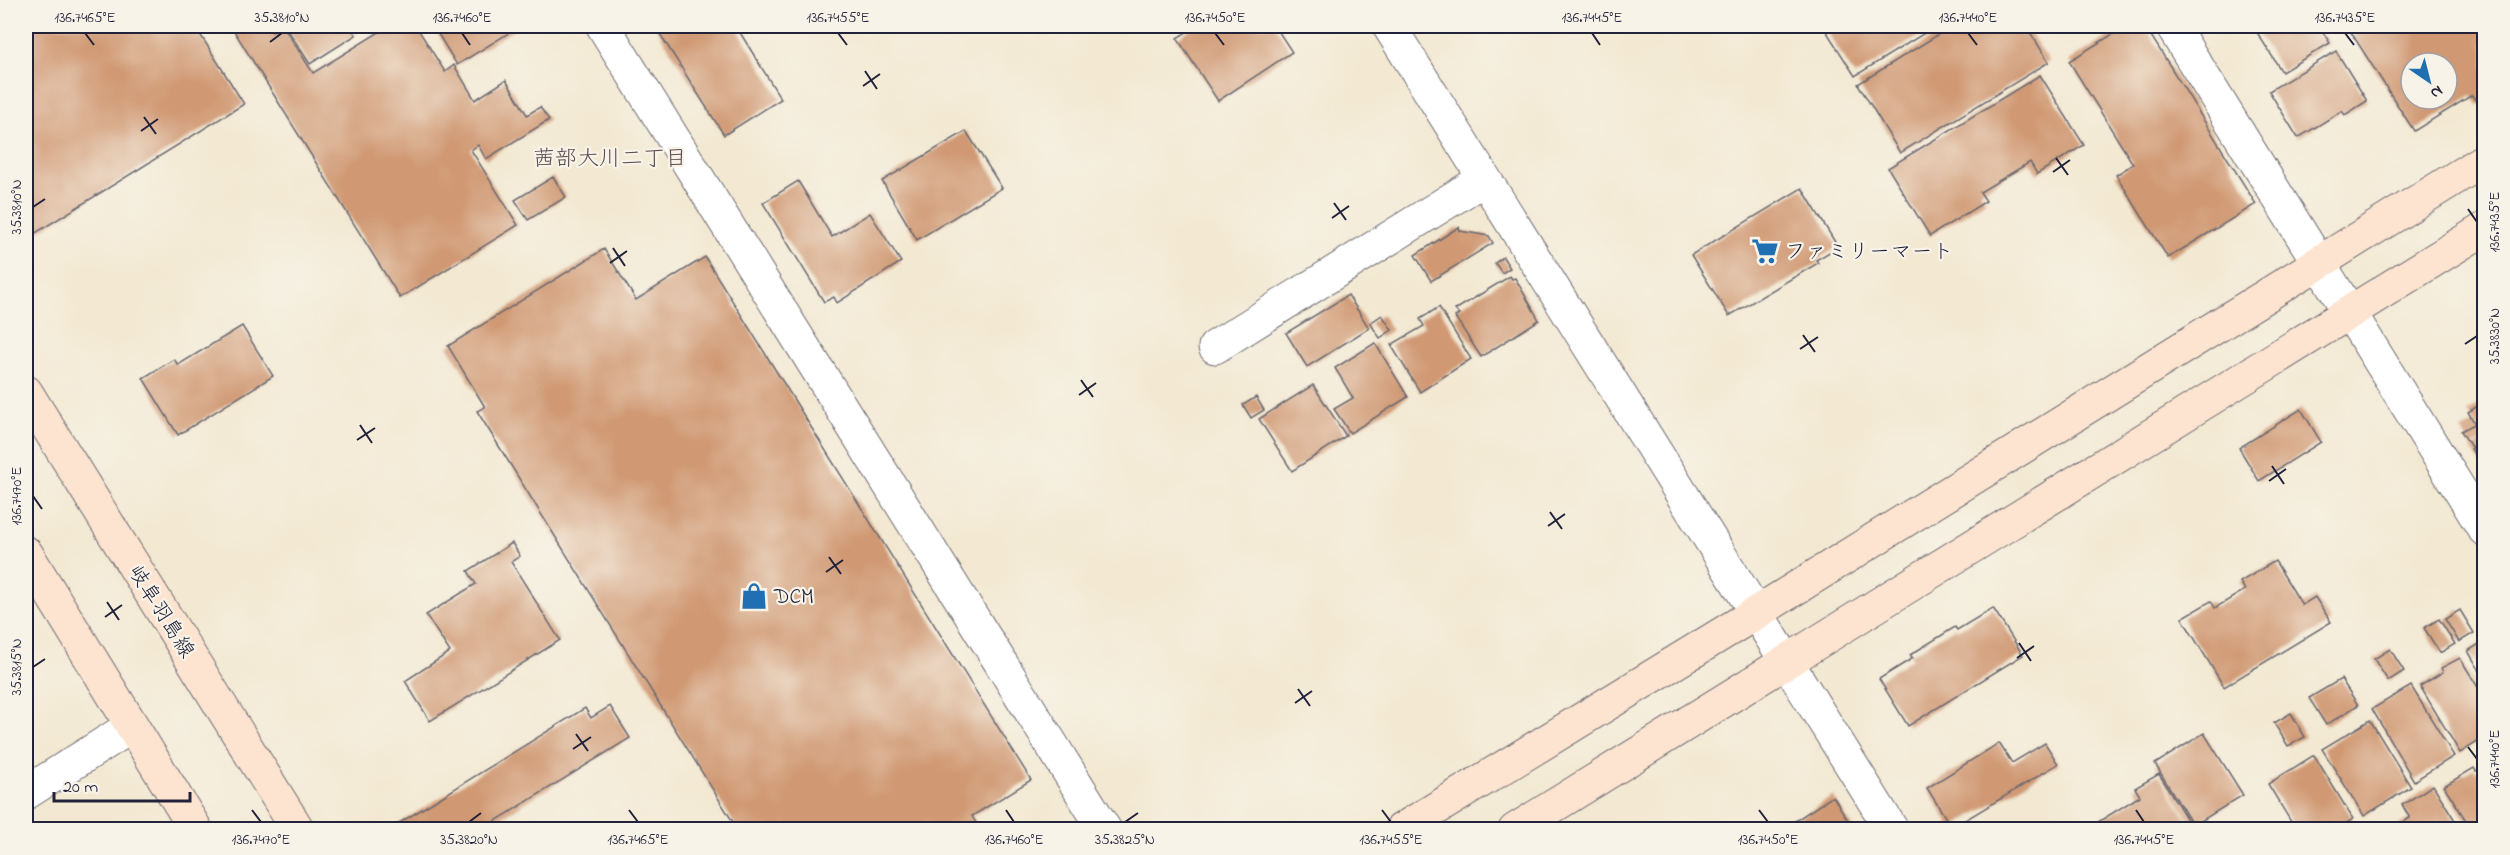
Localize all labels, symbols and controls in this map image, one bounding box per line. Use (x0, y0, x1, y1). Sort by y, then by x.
text: 136.7465°E (54, 7, 116, 29)
text: 35.3810°N (254, 7, 310, 29)
text: 136.7460°E (432, 7, 492, 29)
text: 136.7455°E (806, 7, 870, 29)
text: 136.7450°E (1184, 7, 1246, 29)
text: 136.7445°E (1562, 7, 1622, 29)
text: 136.7440°E (1939, 7, 1997, 29)
text: 136.7435°E (2315, 7, 2375, 29)
north arrow (2399, 51, 2459, 111)
text: N (2425, 79, 2448, 105)
district label: 茜部大川二丁目 (533, 144, 687, 176)
text: 35.3810°N (6, 179, 28, 235)
text: 136.7435°E (2484, 192, 2506, 252)
supermarket icon: ファミリーマート (1750, 236, 1780, 266)
place label: ファミリーマート (1785, 238, 1953, 268)
text: 35.3830°N (2484, 308, 2506, 364)
text: 136.7470°E (6, 467, 28, 525)
street label: 岐阜羽島線 (120, 560, 201, 665)
shop icon: DCM (739, 581, 769, 611)
place label: DCM (773, 583, 814, 613)
text: 35.3815°N (6, 638, 28, 696)
text: 136.7440°E (2484, 730, 2506, 788)
scale bar (54, 765, 190, 803)
text: 20 m (63, 775, 98, 801)
text: 136.7470°E (232, 829, 290, 851)
text: 35.3820°N (440, 829, 498, 851)
text: 136.7465°E (607, 829, 669, 851)
text: 136.7460°E (984, 829, 1044, 851)
text: 35.3825°N (1095, 829, 1155, 851)
text: 136.7455°E (1359, 829, 1423, 851)
text: 136.7450°E (1737, 829, 1799, 851)
text: 136.7445°E (2114, 829, 2174, 851)

